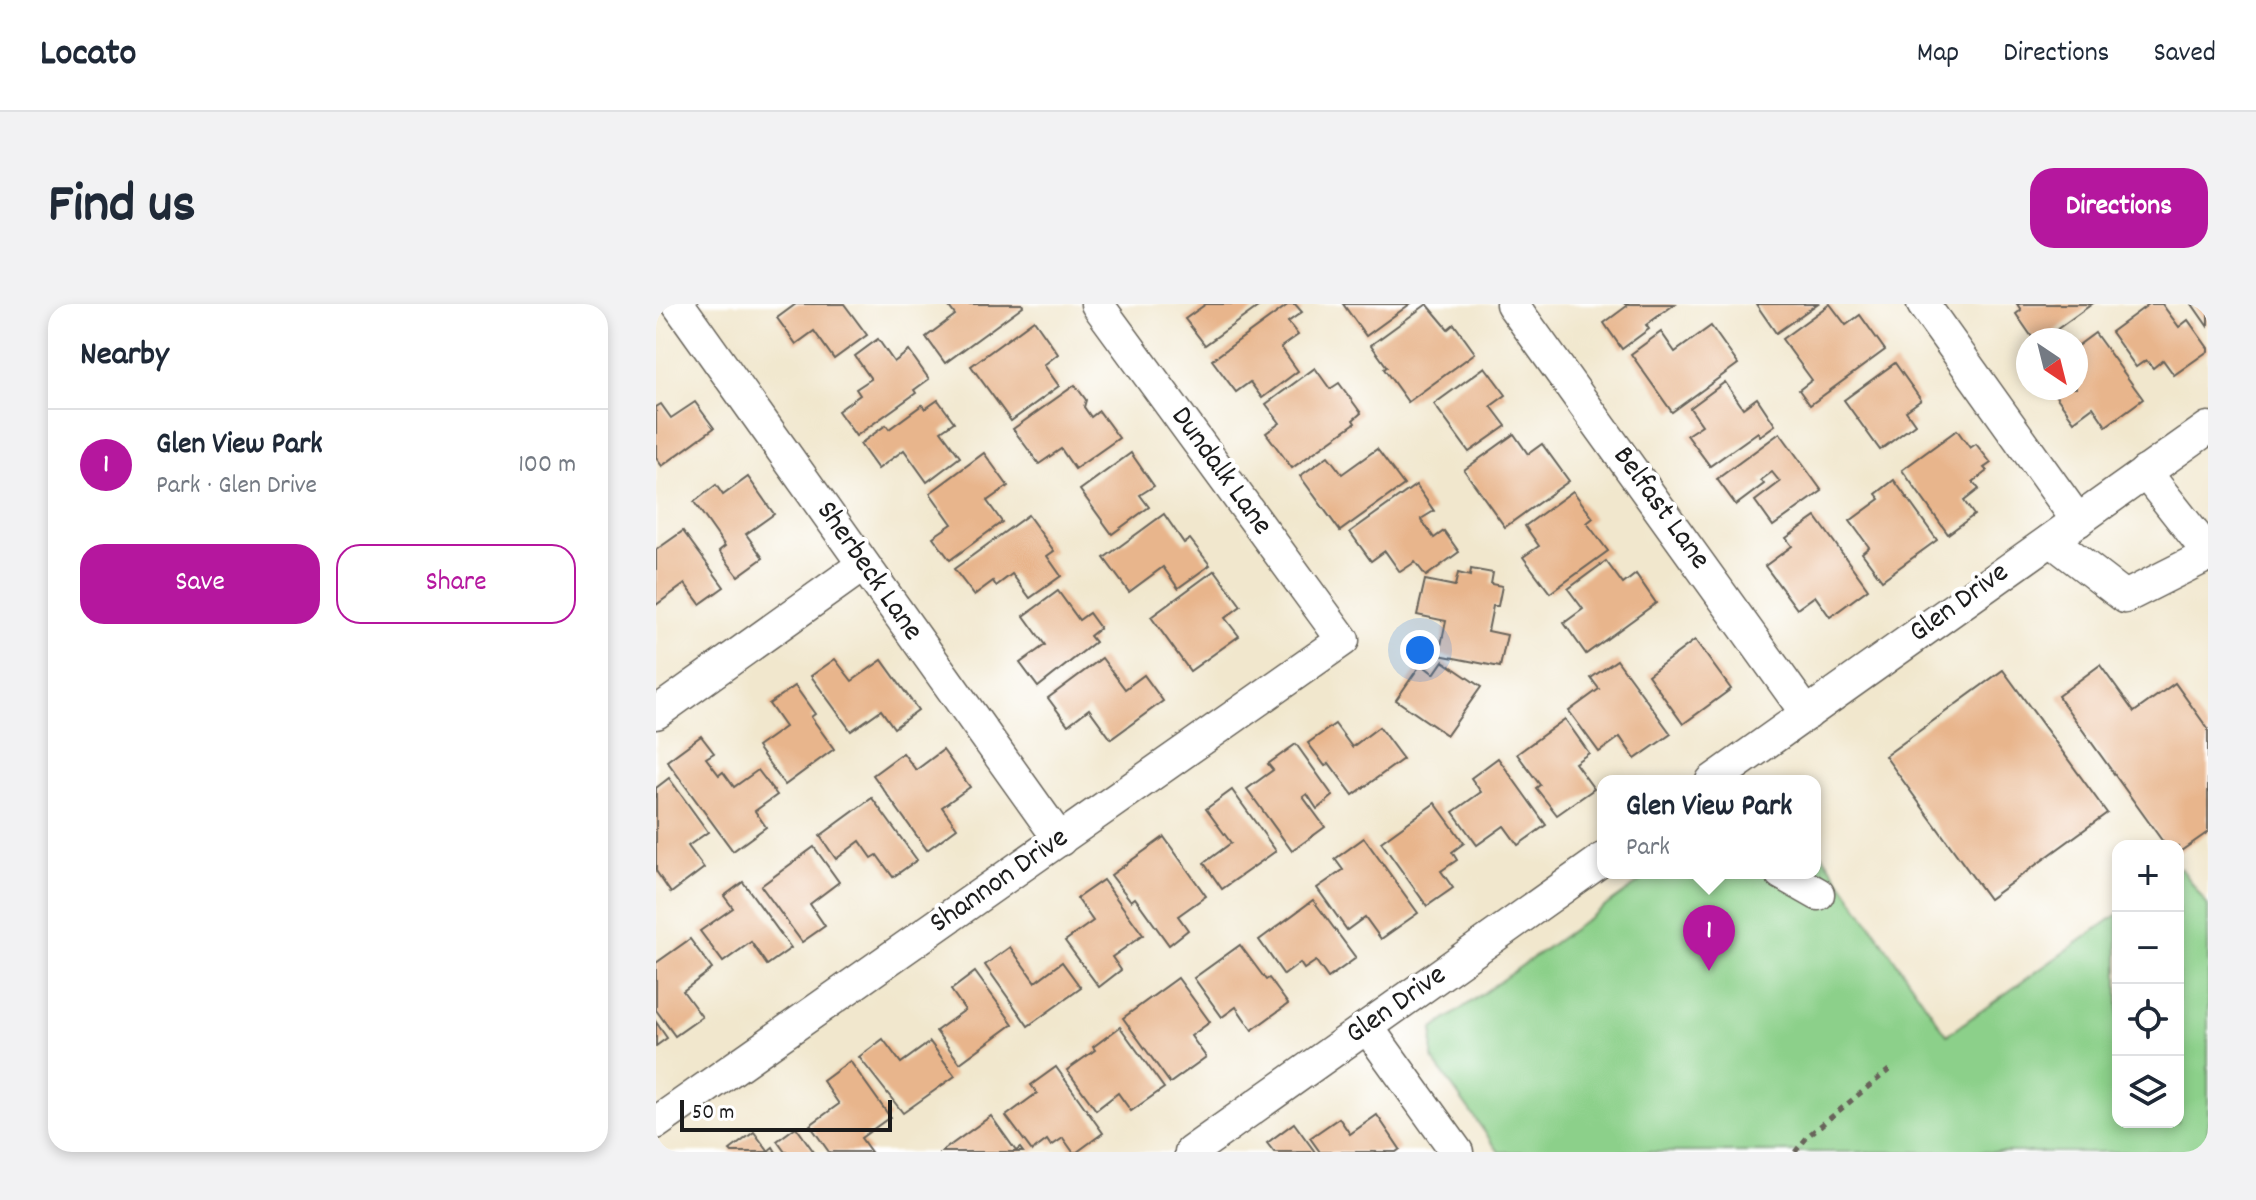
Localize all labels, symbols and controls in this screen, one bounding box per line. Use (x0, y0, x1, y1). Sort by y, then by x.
text: Locato (40, 28, 136, 83)
text: Map (1917, 35, 1959, 75)
text: Directions (2003, 35, 2109, 75)
text: Saved (2153, 35, 2216, 75)
text: Find us (48, 168, 196, 248)
button: Directions (2030, 168, 2208, 248)
north arrow (2016, 328, 2088, 400)
text: Nearby (80, 332, 169, 381)
street label: Dundalk Lane (1158, 399, 1282, 545)
text: Glen View Park (156, 425, 323, 468)
street label: Belfast Lane (1601, 438, 1719, 580)
text: 1 (103, 447, 109, 484)
text: 100 m (518, 447, 576, 484)
text: Park · Glen Drive (156, 468, 317, 505)
street label: Sherbeck Lane (804, 493, 932, 651)
button: Save (80, 544, 320, 624)
button: Share (336, 544, 576, 624)
street label: Glen Drive (1901, 553, 2019, 655)
your location (1400, 630, 1440, 670)
popup (1597, 775, 1821, 879)
text: Glen View Park (1626, 787, 1792, 830)
street label: Shannon Drive (922, 818, 1078, 946)
text: Park (1626, 830, 1670, 867)
map controls (2112, 840, 2184, 1128)
button: + (2112, 840, 2184, 912)
pin: 1 (1683, 905, 1735, 971)
button: − (2112, 912, 2184, 984)
street label: Glen Drive (1338, 956, 1456, 1056)
button: locate (2112, 984, 2184, 1056)
button: layers (2112, 1056, 2184, 1128)
scale bar (680, 1096, 892, 1132)
text: 50 m (692, 1098, 734, 1129)

